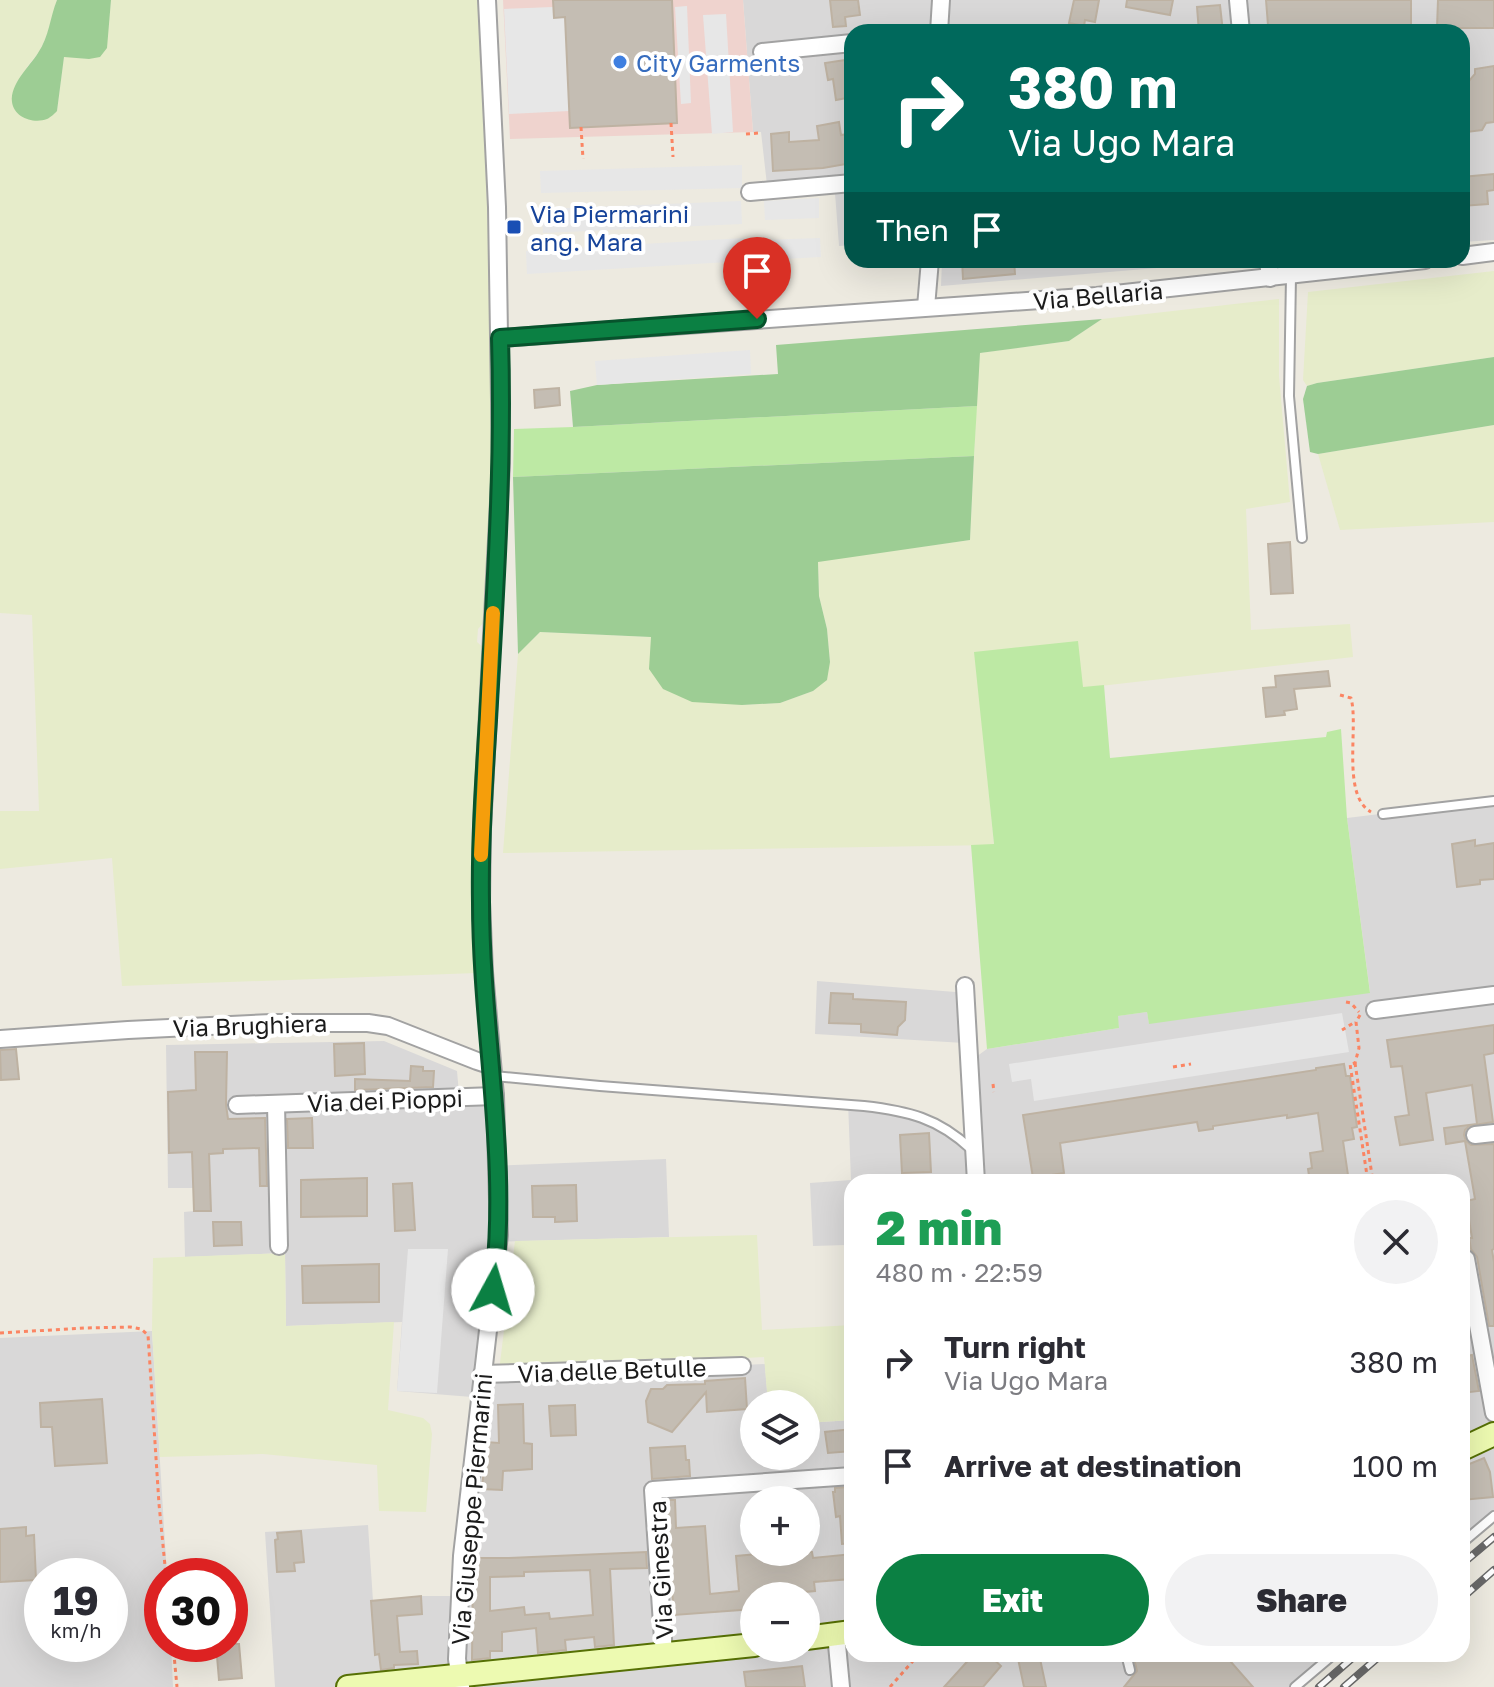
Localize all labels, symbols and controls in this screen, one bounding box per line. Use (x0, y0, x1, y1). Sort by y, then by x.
place label: City Garments (636, 48, 800, 77)
marker: City Garments (611, 53, 629, 71)
text: 380 m (1008, 53, 1177, 120)
icon: right (876, 56, 980, 160)
text: Via Ugo Mara (1008, 121, 1235, 164)
place label: Via Piermarini ang. Mara (530, 199, 689, 256)
icon: arrive (965, 208, 1009, 252)
text: Then (876, 212, 949, 248)
marker: Via Piermarini ang. Mara (505, 218, 523, 236)
pin (723, 237, 791, 319)
icon: arrive (735, 249, 779, 293)
street label: Via Bellaria (1032, 275, 1164, 315)
street label: Via Brughiera (172, 1008, 328, 1042)
street label: Via dei Pioppi (307, 1083, 463, 1117)
text: 2 min (876, 1198, 1002, 1256)
button: close (1354, 1200, 1438, 1284)
position arrow (451, 1248, 535, 1332)
text: 480 m · 22:59 (876, 1257, 1043, 1288)
text: Turn right (944, 1329, 1086, 1365)
icon: right (876, 1340, 920, 1384)
text: 380 m (1350, 1344, 1438, 1380)
street label: Via delle Betulle (517, 1352, 707, 1388)
text: Via Ugo Mara (944, 1365, 1108, 1396)
street label: Via Giuseppe Piermarini (445, 1372, 497, 1646)
map controls (740, 1390, 820, 1662)
button: layers (740, 1390, 820, 1470)
icon: arrive (876, 1444, 920, 1488)
text: Arrive at destination (944, 1448, 1241, 1484)
text: 100 m (1352, 1448, 1438, 1484)
button: + (740, 1486, 820, 1566)
street label: Via Ginestra (642, 1500, 678, 1640)
button: Exit (876, 1554, 1149, 1646)
button: Share (1165, 1554, 1438, 1646)
speed limit sign: 30 (144, 1558, 248, 1662)
text: 19 (53, 1576, 99, 1624)
button: − (740, 1582, 820, 1662)
text: km/h (51, 1618, 101, 1642)

